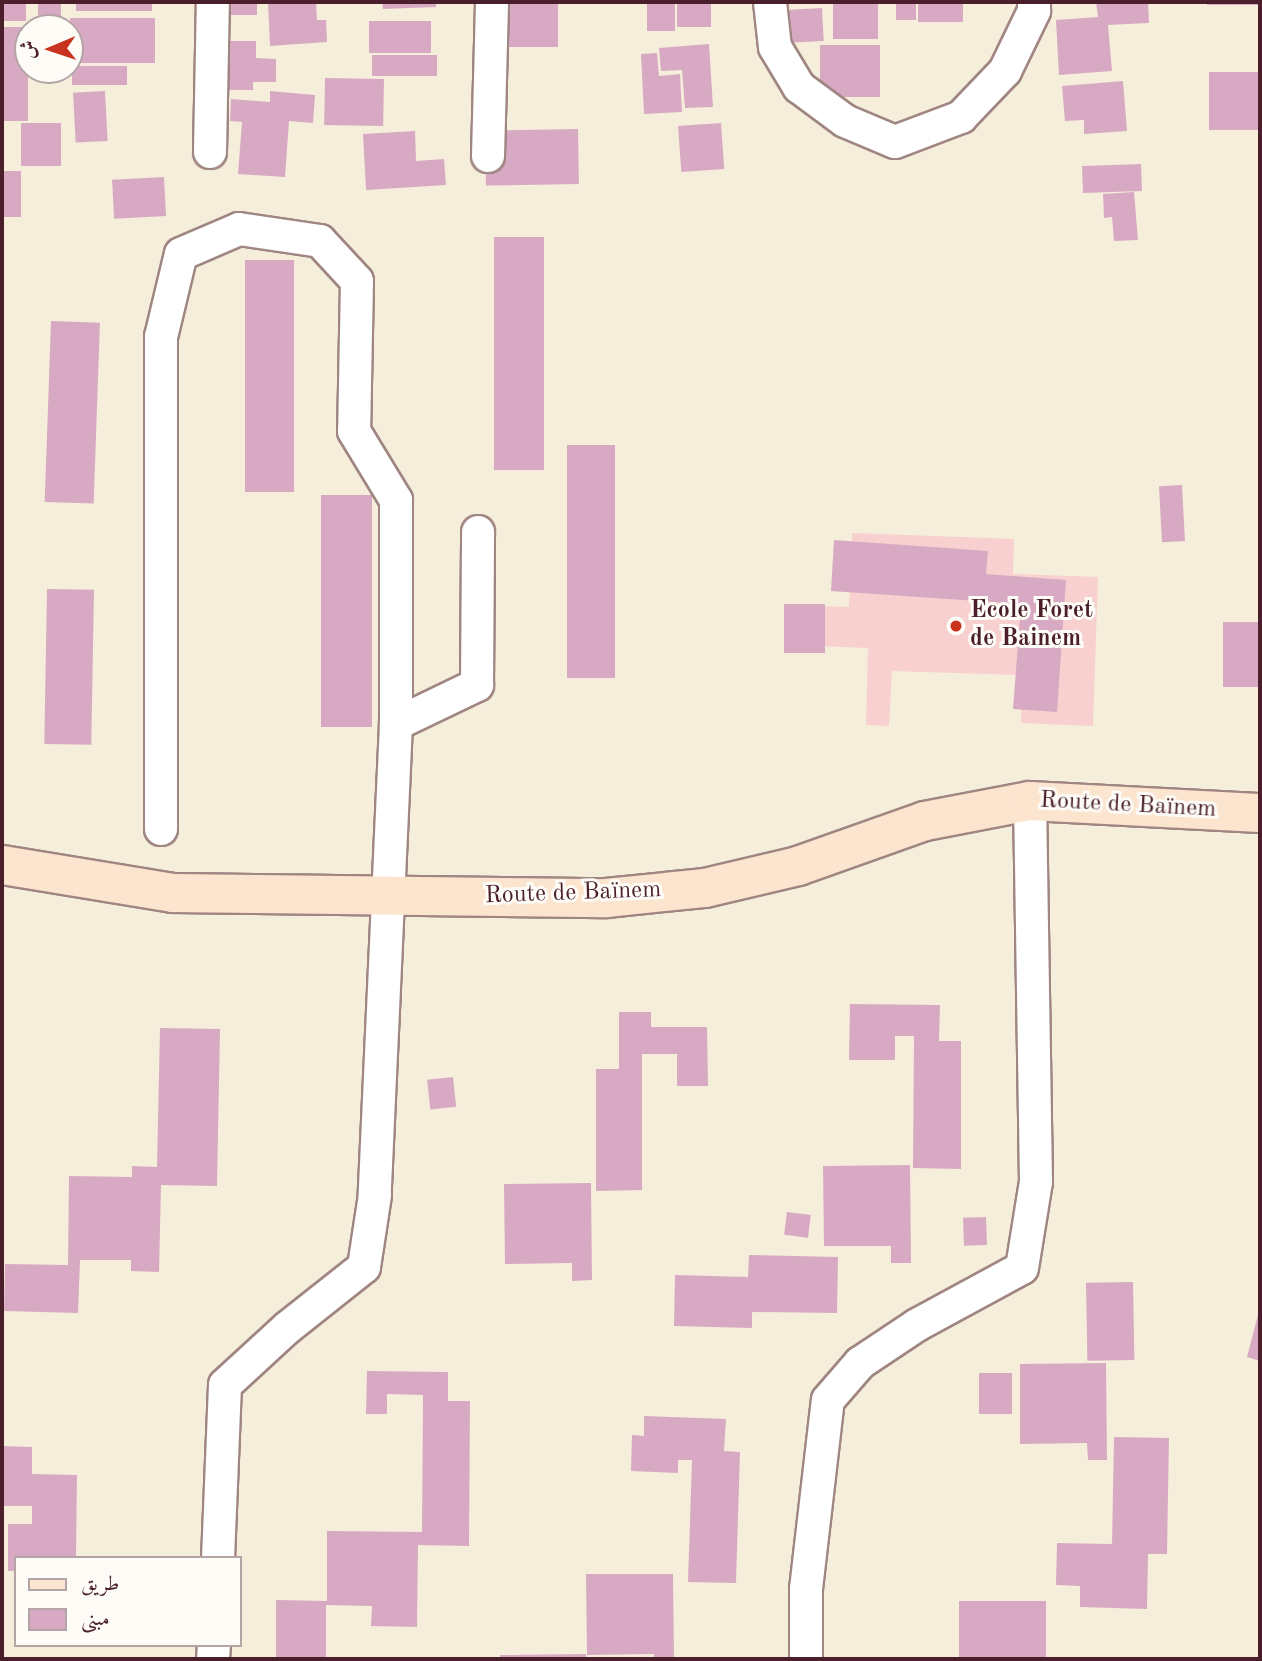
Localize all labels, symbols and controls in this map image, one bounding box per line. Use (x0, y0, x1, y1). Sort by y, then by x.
north arrow (14, 14, 84, 84)
text: ش (20, 40, 39, 59)
place label: Ecole Foret de Bainem (970, 598, 1093, 654)
marker: Ecole Foret de Bainem (948, 618, 964, 634)
street label: Route de Baïnem (1039, 787, 1217, 825)
street label: Route de Baïnem (484, 877, 662, 911)
legend (14, 1556, 242, 1647)
text: طريق (81, 1574, 119, 1595)
text: مبنى (81, 1609, 110, 1630)

